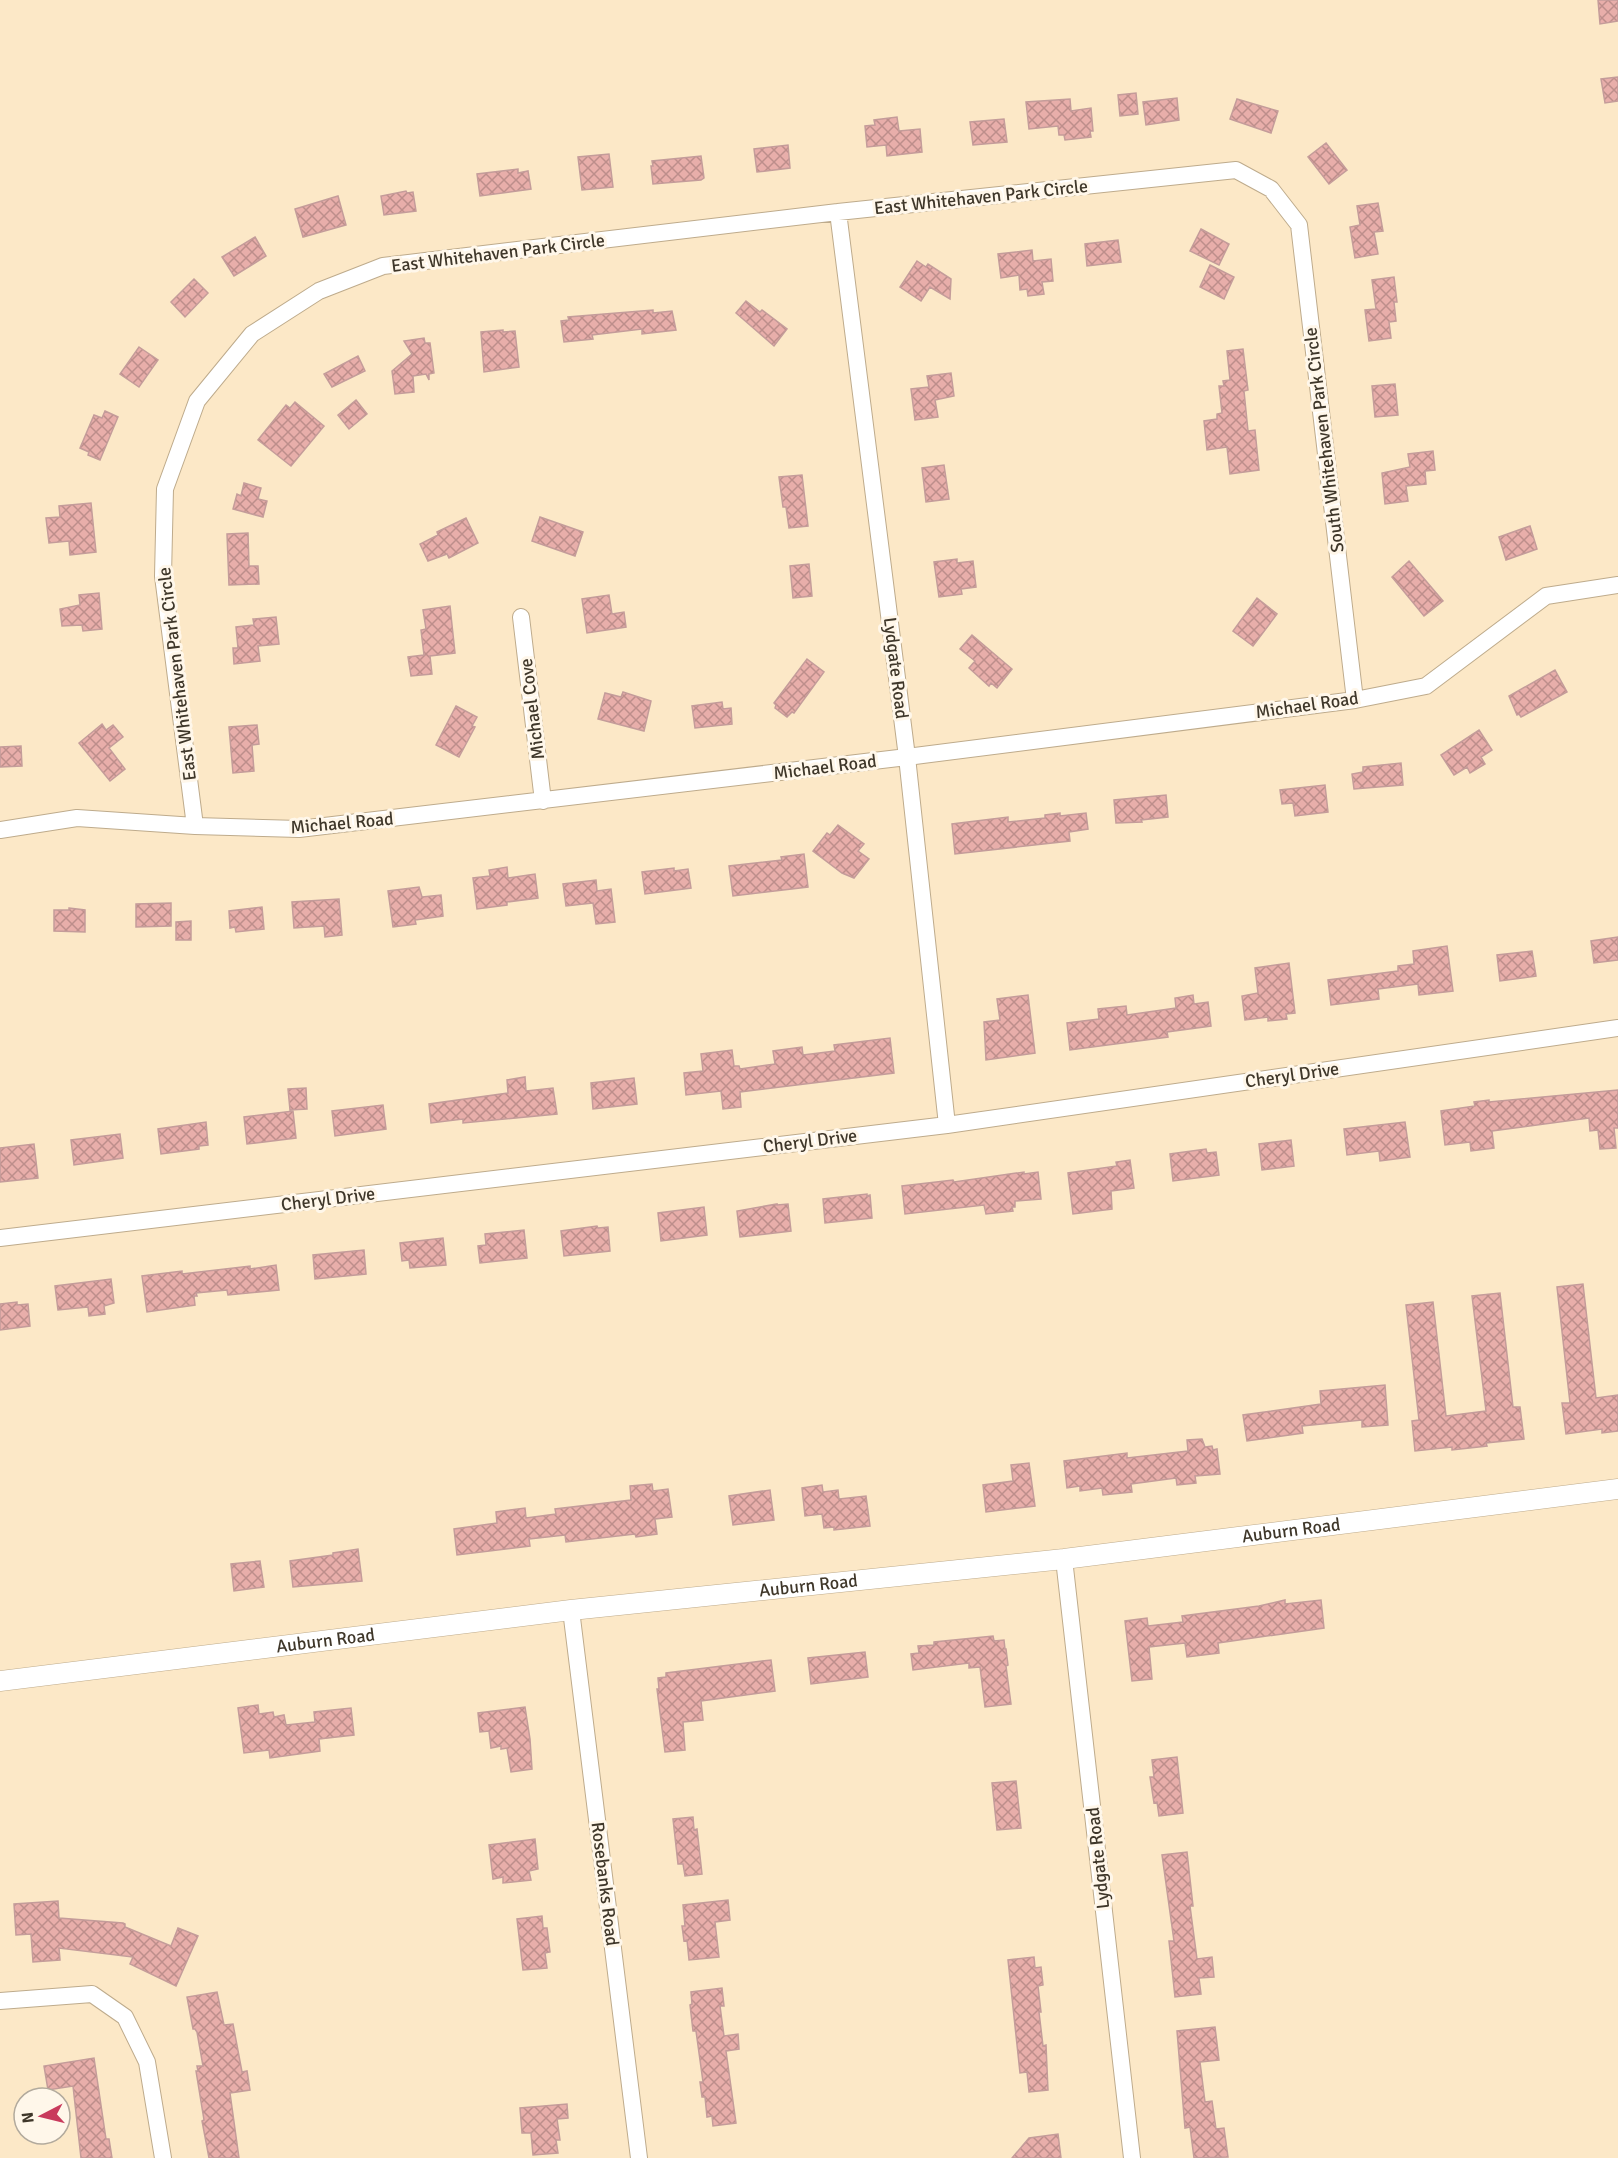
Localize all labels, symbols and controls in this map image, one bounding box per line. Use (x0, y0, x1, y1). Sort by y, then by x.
street label: East Whitehaven Park Circle (873, 175, 1089, 219)
street label: East Whitehaven Park Circle (390, 229, 606, 277)
street label: South Whitehaven Park Circle (1299, 326, 1349, 554)
street label: East Whitehaven Park Circle (153, 566, 201, 782)
street label: Lydgate Road (879, 616, 913, 720)
street label: Michael Cove (515, 657, 549, 761)
street label: Michael Road (1254, 687, 1360, 723)
street label: Michael Road (772, 750, 878, 784)
street label: Michael Road (289, 808, 395, 838)
street label: Cheryl Drive (1244, 1058, 1340, 1092)
street label: Cheryl Drive (762, 1124, 858, 1158)
street label: Cheryl Drive (280, 1182, 376, 1216)
street label: Auburn Road (1241, 1513, 1342, 1547)
street label: Auburn Road (758, 1569, 859, 1601)
street label: Auburn Road (275, 1624, 376, 1658)
street label: Lydgate Road (1082, 1806, 1114, 1910)
street label: Rosebanks Road (586, 1821, 624, 1947)
north arrow (12, 2086, 72, 2146)
text: N (18, 2111, 39, 2124)

